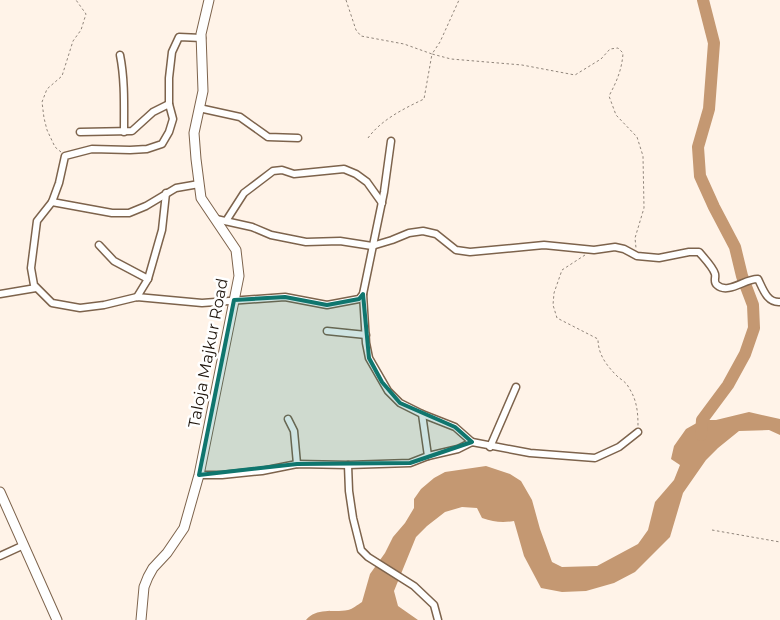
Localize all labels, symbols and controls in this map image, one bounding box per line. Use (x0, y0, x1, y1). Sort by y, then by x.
street label: Taloja Majkur Road (184, 276, 232, 430)

